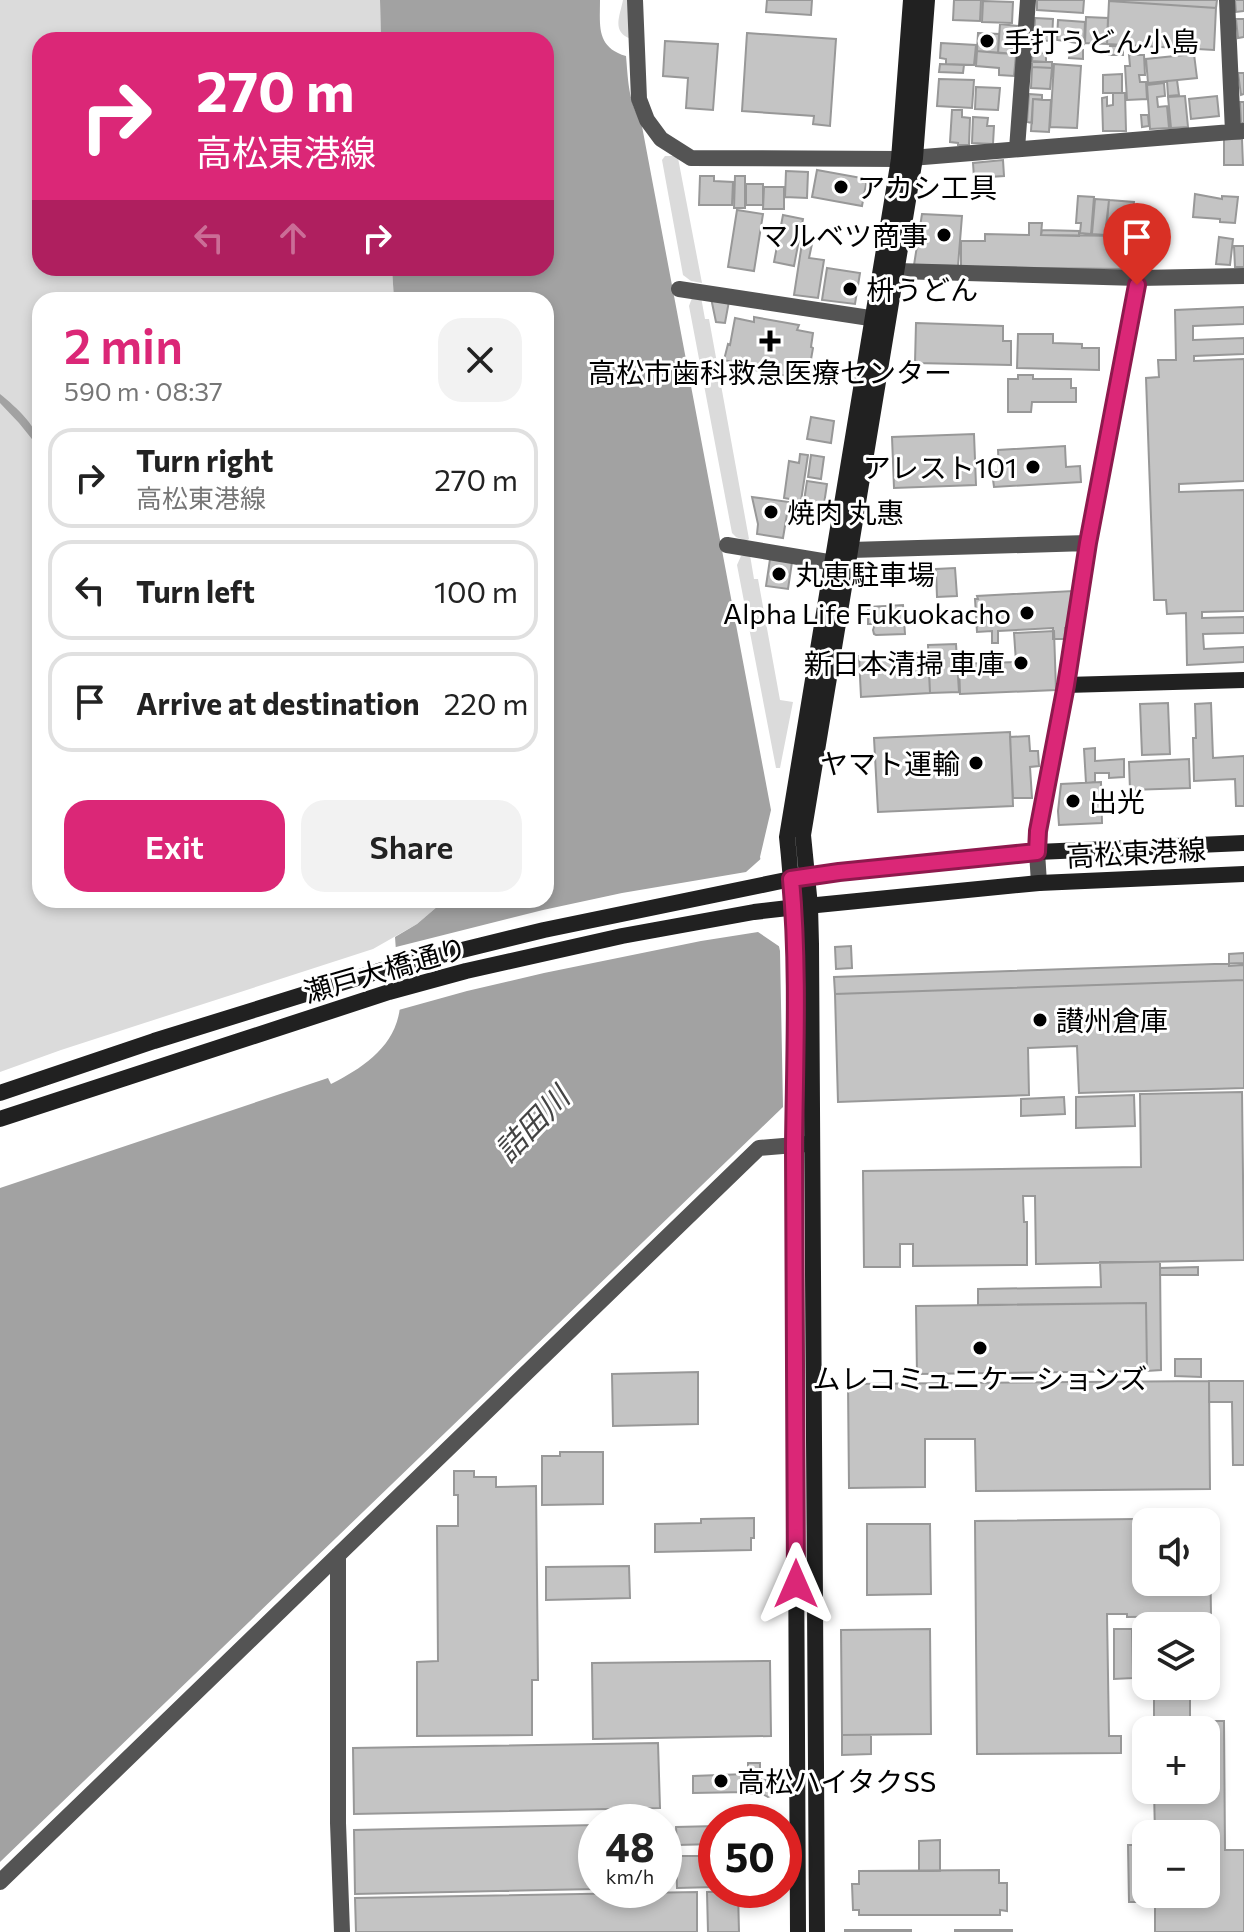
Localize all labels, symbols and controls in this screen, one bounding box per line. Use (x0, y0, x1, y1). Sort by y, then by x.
place label: 手打うどん小島 (1003, 24, 1199, 58)
marker: 手打うどん小島 (978, 32, 996, 50)
text: 270 m (196, 55, 355, 124)
icon: right (64, 64, 168, 168)
text: 高松東港線 (196, 129, 376, 173)
place label: アカシ工具 (857, 170, 997, 204)
marker: アカシ工具 (832, 178, 850, 196)
pin (1103, 203, 1171, 285)
icon: arrive (1115, 215, 1159, 259)
icon: left (187, 216, 231, 260)
icon: ahead (271, 216, 315, 260)
icon: right (355, 216, 399, 260)
place label: マルベツ商事 (760, 218, 928, 252)
marker: マルベツ商事 (935, 226, 953, 244)
place label: 枡うどん (866, 272, 978, 306)
marker: 枡うどん (841, 280, 859, 298)
text: 2 min (64, 315, 183, 374)
button: close (438, 318, 522, 402)
marker: 高松市歯科救急医療センター (759, 330, 781, 352)
place label: 高松市歯科救急医療センター (588, 355, 952, 389)
text: 590 m · 08:37 (64, 375, 223, 406)
text: Turn right (136, 441, 273, 478)
place label: アレスト101 (863, 450, 1017, 484)
icon: right (68, 456, 112, 500)
marker: アレスト101 (1024, 458, 1042, 476)
text: 270 m (434, 460, 518, 497)
text: 高松東港線 (136, 482, 266, 513)
place label: 焼肉 丸惠 (787, 495, 904, 529)
marker: 焼肉 丸惠 (762, 503, 780, 521)
place label: 丸恵駐車場 (795, 557, 935, 591)
marker: 丸恵駐車場 (770, 565, 788, 583)
icon: left (68, 568, 112, 612)
text: Turn left (136, 572, 255, 609)
text: 100 m (434, 572, 518, 609)
place label: Alpha Life Fukuokacho (723, 596, 1011, 630)
marker: Alpha Life Fukuokacho (1018, 604, 1036, 622)
place label: 新日本清掃 車庫 (804, 646, 1005, 680)
marker: 新日本清掃 車庫 (1012, 654, 1030, 672)
icon: arrive (68, 680, 112, 724)
text: Arrive at destination (136, 684, 420, 721)
text: 220 m (444, 684, 528, 721)
place label: ヤマト運輸 (820, 746, 960, 780)
marker: ヤマト運輸 (967, 754, 985, 772)
place label: 出光 (1089, 784, 1145, 818)
marker: 出光 (1064, 792, 1082, 810)
button: Exit (64, 800, 285, 892)
button: Share (301, 800, 522, 892)
street label: 高松東港線 (1065, 831, 1207, 873)
street label: 瀬戸大橋通り (300, 930, 470, 1008)
place label: 讃州倉庫 (1056, 1003, 1168, 1037)
marker: 讃州倉庫 (1031, 1011, 1049, 1029)
water label: 詰田川 (486, 1076, 578, 1168)
marker: ムレコミュニケーションズ (971, 1339, 989, 1357)
place label: ムレコミュニケーションズ (813, 1361, 1147, 1395)
map controls (1132, 1508, 1220, 1908)
button: sound (1132, 1508, 1220, 1596)
position arrow (754, 1542, 838, 1626)
button: layers (1132, 1612, 1220, 1700)
button: + (1132, 1716, 1220, 1804)
place label: 高松ハイタクSS (737, 1764, 936, 1798)
marker: 高松ハイタクSS (712, 1772, 730, 1790)
speed limit sign: 50 (698, 1804, 802, 1908)
button: − (1132, 1820, 1220, 1908)
text: 48 (605, 1821, 655, 1870)
text: km/h (606, 1864, 654, 1888)

